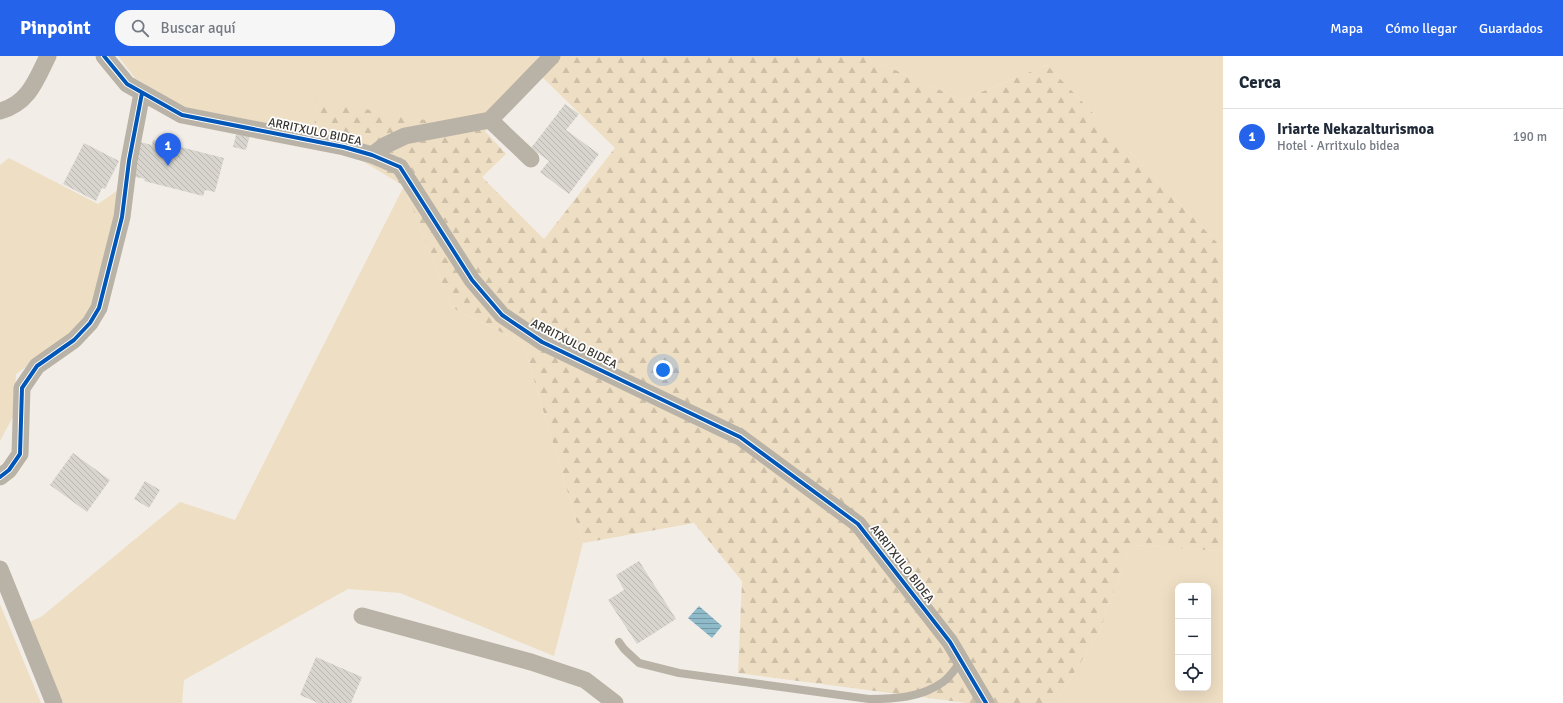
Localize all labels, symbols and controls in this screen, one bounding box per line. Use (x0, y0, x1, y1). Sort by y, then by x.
search box (115, 10, 395, 46)
text: Pinpoint (20, 16, 91, 40)
icon: search (129, 17, 151, 39)
text: Buscar aquí (161, 19, 236, 37)
text: Mapa (1330, 20, 1363, 37)
text: Cómo llegar (1385, 20, 1457, 37)
text: Guardados (1479, 20, 1543, 37)
text: Cerca (1239, 72, 1281, 93)
street label: ARRITXULO BIDEA (267, 115, 364, 149)
text: Iriarte Nekazalturismoa (1277, 120, 1434, 138)
text: 1 (1248, 129, 1256, 145)
text: 190 m (1513, 129, 1547, 145)
pin: 1 (155, 133, 181, 166)
text: Hotel · Arritxulo bidea (1277, 138, 1400, 154)
street label: ARRITXULO BIDEA (528, 316, 620, 373)
your location (653, 360, 673, 380)
street label: ARRITXULO BIDEA (867, 522, 938, 607)
map controls (1175, 583, 1211, 691)
button: + (1175, 583, 1211, 619)
button: − (1175, 619, 1211, 655)
button: locate (1175, 655, 1211, 691)

